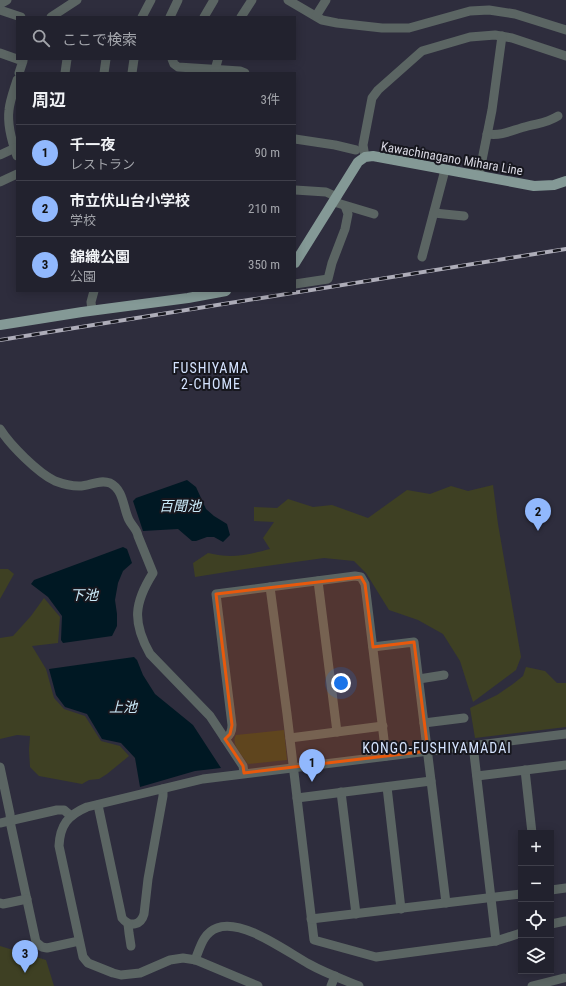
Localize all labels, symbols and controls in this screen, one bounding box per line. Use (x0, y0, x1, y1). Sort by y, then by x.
search box (16, 16, 296, 60)
icon: search (30, 27, 52, 49)
text: ここで検索 (62, 31, 137, 49)
text: 周辺 (32, 90, 66, 110)
text: 3件 (261, 92, 280, 107)
text: 千一夜 (70, 136, 115, 154)
street label: Kawachinagano Mihara Line (380, 139, 524, 178)
text: 1 (42, 145, 48, 160)
text: 90 m (254, 145, 280, 160)
text: レストラン (70, 157, 135, 172)
text: 市立伏山台小学校 (70, 192, 190, 210)
text: 2 (42, 201, 48, 216)
text: 210 m (248, 201, 280, 216)
text: 学校 (70, 213, 96, 228)
text: 錦織公園 (70, 248, 130, 266)
text: 3 (42, 257, 48, 272)
text: 350 m (248, 257, 280, 272)
text: 公園 (70, 269, 96, 284)
district label: FUSHIYAMA 2-CHOME (173, 360, 249, 392)
water label: 百聞池 (159, 498, 203, 514)
pin: 2 (525, 498, 551, 531)
water label: 下池 (70, 587, 100, 603)
your location (331, 673, 351, 693)
water label: 上池 (109, 699, 139, 715)
district label: KONGO-FUSHIYAMADAI (362, 740, 512, 756)
pin: 1 (299, 749, 325, 782)
map controls (518, 830, 554, 974)
button: + (518, 830, 554, 866)
button: − (518, 866, 554, 902)
button: locate (518, 902, 554, 938)
button: layers (518, 938, 554, 974)
pin: 3 (12, 940, 38, 973)

